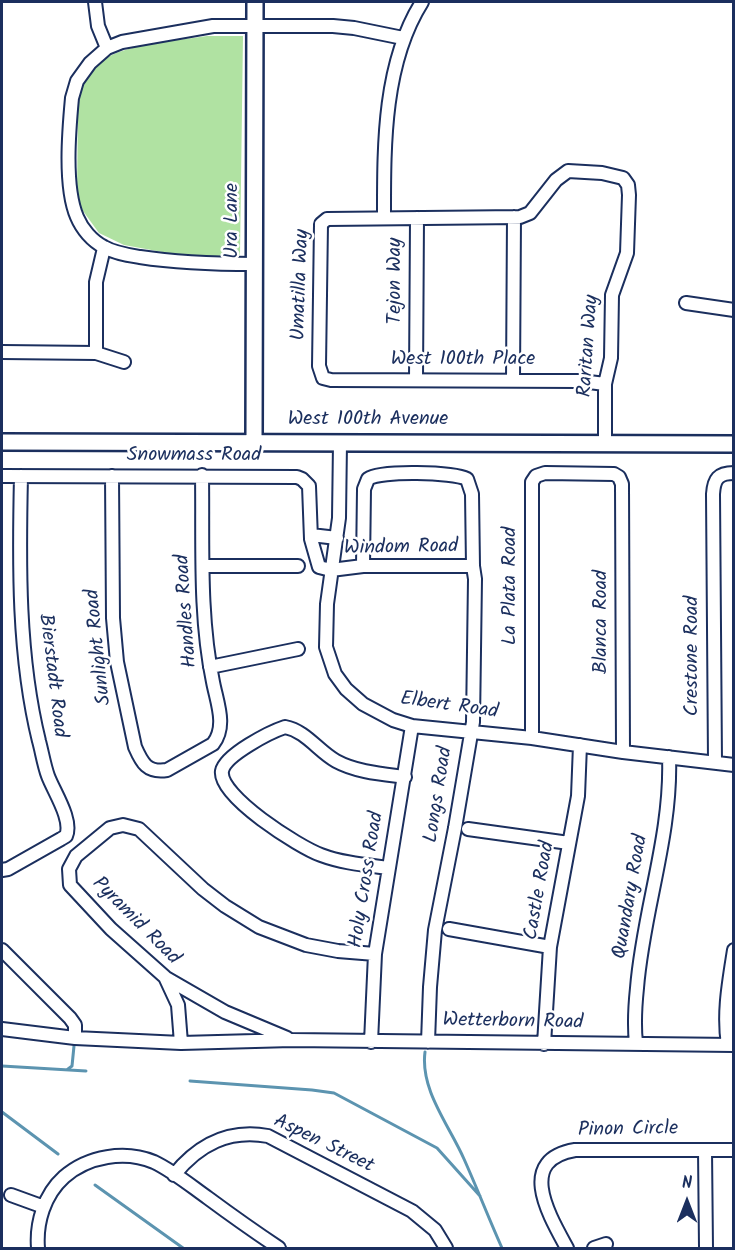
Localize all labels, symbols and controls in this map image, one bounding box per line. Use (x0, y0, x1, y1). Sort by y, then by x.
street label: Ura Lane (222, 183, 246, 259)
street label: Umatilla Way (288, 229, 316, 341)
street label: Tejon Way (385, 238, 409, 324)
street label: Raritan Way (574, 294, 606, 398)
street label: West 100th Place (391, 349, 535, 373)
street label: West 100th Avenue (288, 409, 448, 433)
street label: Snowmass Road (127, 445, 261, 469)
street label: La Plata Road (500, 527, 524, 645)
street label: Windom Road (344, 536, 458, 562)
street label: Handles Road (172, 553, 204, 669)
street label: Blanca Road (591, 570, 615, 674)
street label: Sunlight Road (82, 588, 118, 706)
street label: Crestone Road (682, 596, 706, 716)
street label: Bierstadt Road (31, 613, 71, 739)
street label: Elbert Road (399, 688, 499, 726)
street label: Longs Road (421, 745, 459, 845)
street label: Holy Cross Road (345, 810, 391, 950)
street label: Quandary Road (609, 833, 655, 961)
street label: Castle Road (521, 840, 561, 942)
street label: Pyramid Road (86, 873, 184, 971)
street label: Wetterborn Road (442, 1010, 584, 1036)
street label: Aspen Street (269, 1110, 377, 1180)
street label: Pinon Circle (578, 1118, 678, 1144)
text: N (682, 1171, 692, 1196)
north arrow (657, 1172, 717, 1232)

